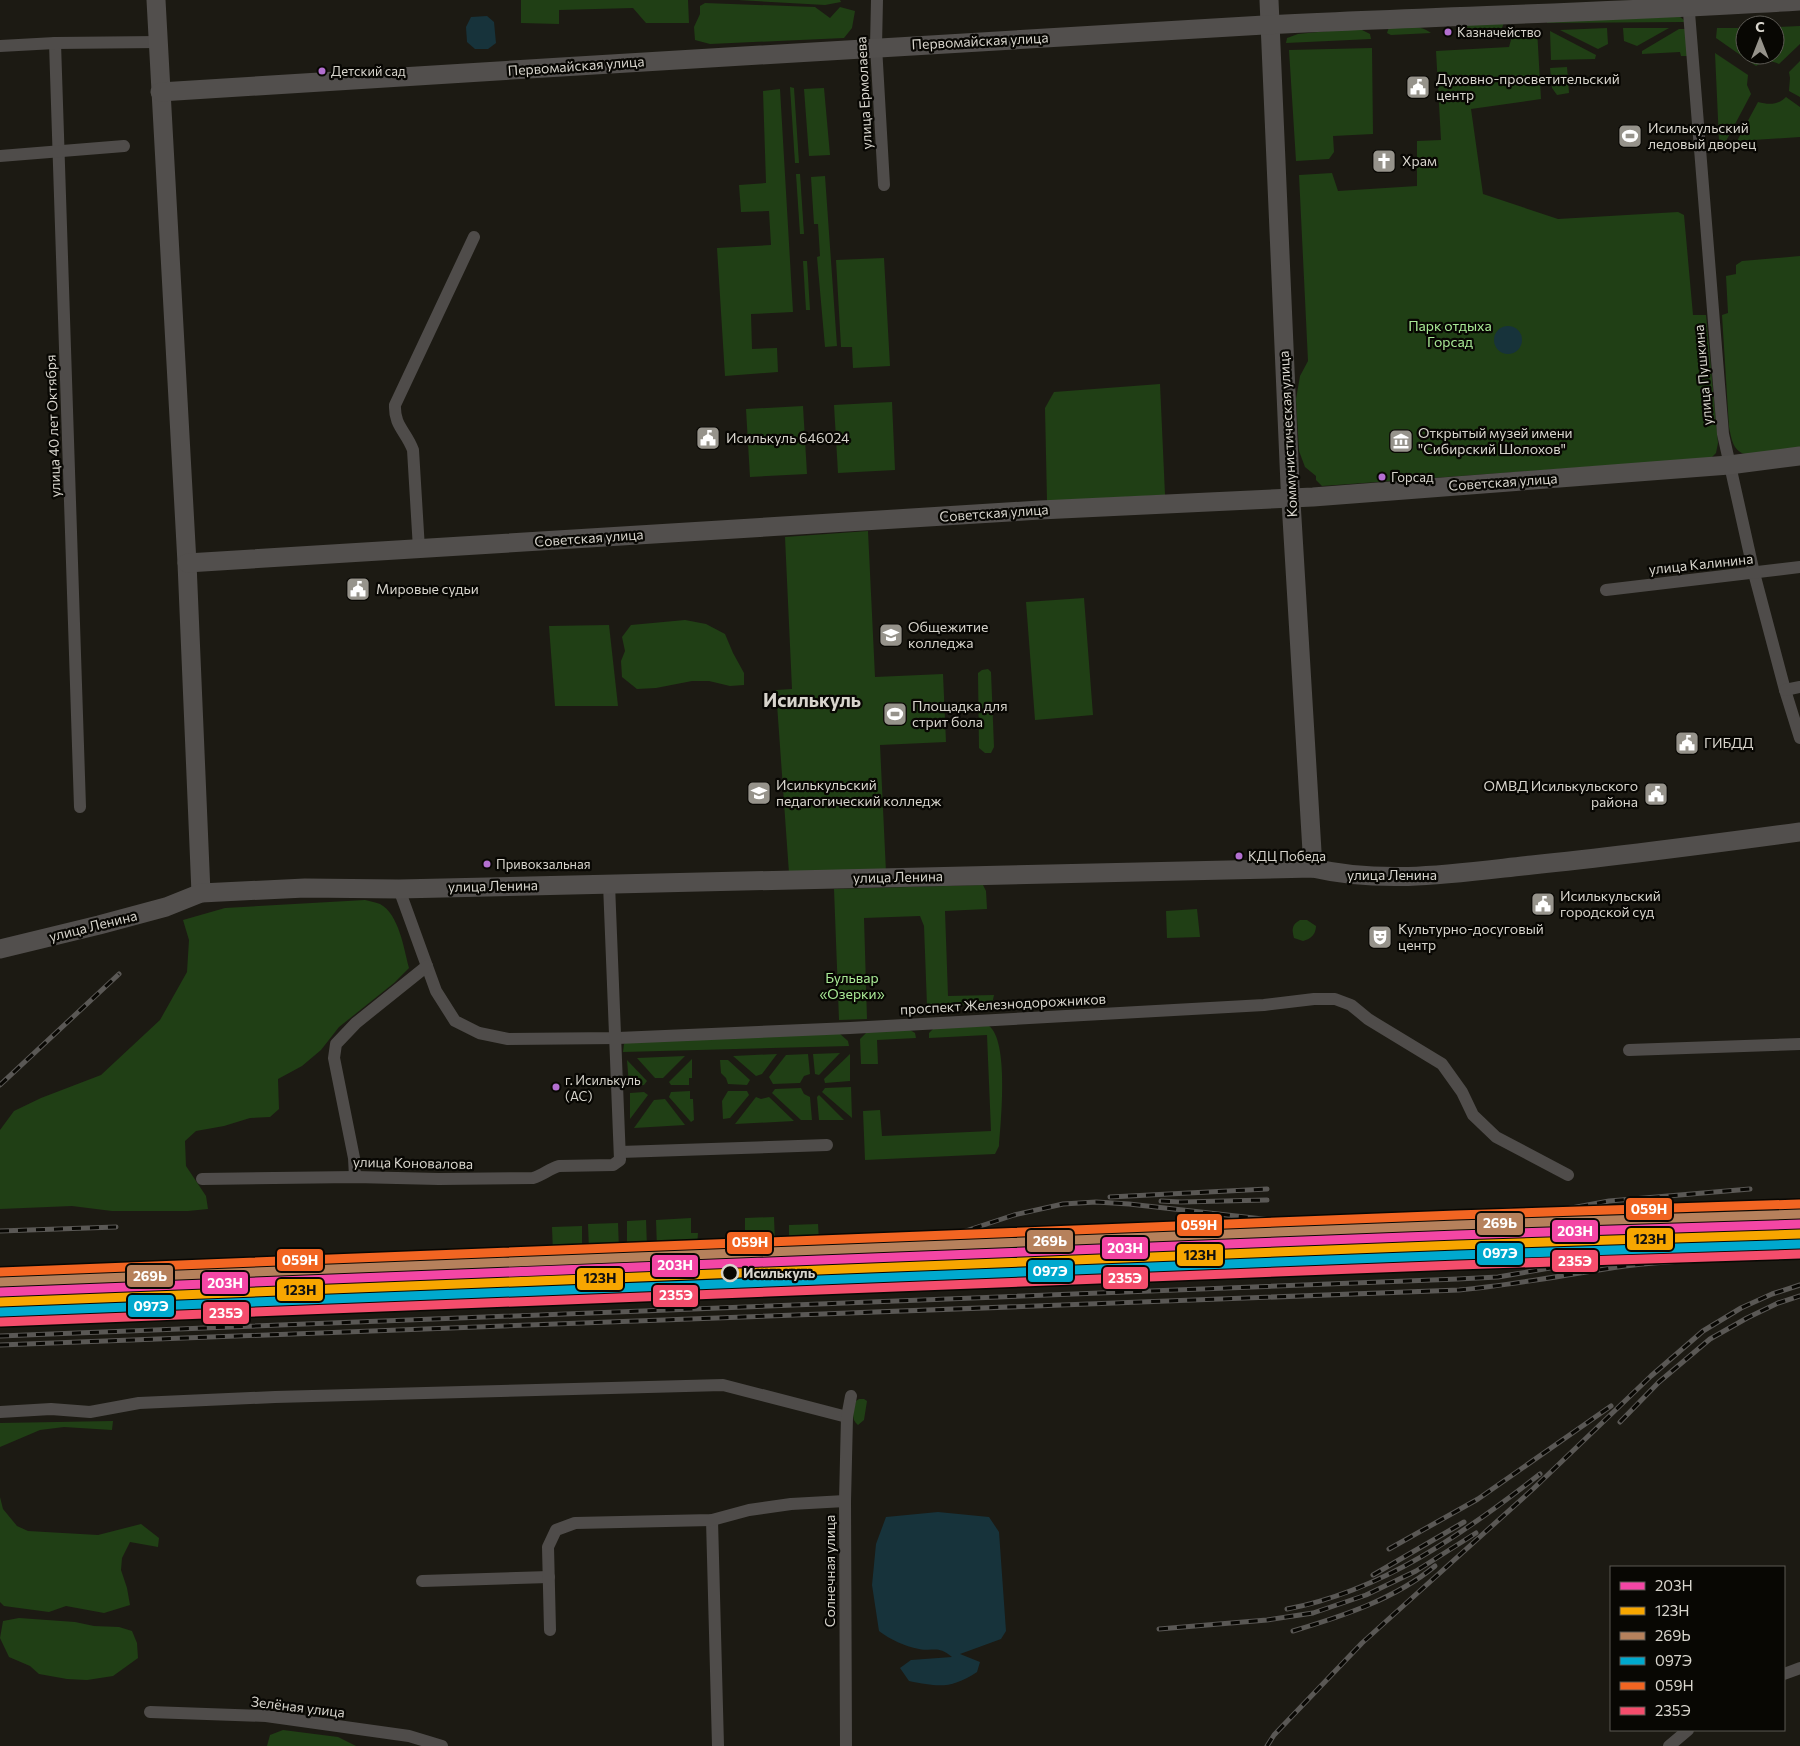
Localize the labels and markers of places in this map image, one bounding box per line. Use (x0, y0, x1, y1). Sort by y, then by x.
place label: Казначейство (1457, 24, 1542, 40)
marker: Казначейство (1443, 27, 1453, 37)
place label: Детский сад (331, 63, 406, 79)
marker: Детский сад (317, 66, 327, 76)
place label: Духовно-просветительский центр (1436, 70, 1620, 103)
public building icon: Духовно-просветительский центр (1405, 74, 1431, 100)
place label: Исилькульский ледовый дворец (1648, 119, 1756, 152)
sports icon: Исилькульский ледовый дворец (1617, 123, 1643, 149)
church icon: Храм (1371, 148, 1397, 174)
place label: Храм (1402, 152, 1437, 169)
place label: Открытый музей имени "Сибирский Шолохов" (1418, 424, 1573, 457)
public building icon: Исилькуль 646024 (695, 425, 721, 451)
museum icon: Открытый музей имени "Сибирский Шолохов" (1388, 428, 1414, 454)
place label: Исилькуль 646024 (726, 429, 850, 446)
place label: Горсад (1391, 469, 1434, 485)
marker: Горсад (1377, 472, 1387, 482)
public building icon: Мировые судьи (345, 576, 371, 602)
place label: Мировые судьи (376, 580, 479, 597)
place label: Общежитие колледжа (908, 618, 988, 651)
school or university icon: Общежитие колледжа (878, 622, 904, 648)
place label: Площадка для стрит бола (912, 697, 1008, 730)
sports icon: Площадка для стрит бола (882, 701, 908, 727)
public building icon: ГИБДД (1674, 730, 1700, 756)
place label: ГИБДД (1704, 734, 1753, 751)
place label: Исилькульский педагогический колледж (776, 776, 942, 809)
place label: ОМВД Исилькульского района (1484, 777, 1638, 810)
school or university icon: Исилькульский педагогический колледж (746, 780, 772, 806)
public building icon: ОМВД Исилькульского района (1643, 781, 1669, 807)
place label: КДЦ Победа (1248, 848, 1326, 864)
marker: КДЦ Победа (1234, 851, 1244, 861)
place label: Привокзальная (496, 856, 591, 872)
marker: Привокзальная (482, 859, 492, 869)
place label: Исилькульский городской суд (1560, 887, 1661, 920)
public building icon: Исилькульский городской суд (1530, 891, 1556, 917)
place label: Культурно-досуговый центр (1398, 920, 1544, 953)
theatre icon: Культурно-досуговый центр (1367, 924, 1393, 950)
place label: г. Исилькуль (АС) (565, 1072, 641, 1104)
marker: г. Исилькуль (АС) (551, 1082, 561, 1092)
marker: Исилькуль (721, 1264, 739, 1282)
place label: Исилькуль (743, 1264, 816, 1281)

